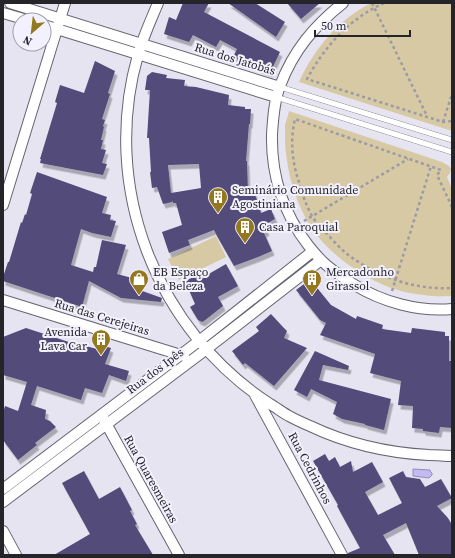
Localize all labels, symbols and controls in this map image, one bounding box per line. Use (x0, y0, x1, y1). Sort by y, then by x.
north arrow (12, 12, 52, 52)
scale bar (315, 12, 410, 38)
text: 50 m (321, 18, 347, 34)
text: N (20, 32, 35, 49)
street label: Rua dos Jatobás (193, 39, 277, 79)
place label: Seminário Comunidade Agostiniana (232, 182, 358, 212)
building icon: Seminário Comunidade Agostiniana (207, 186, 229, 214)
building icon: Casa Paroquial (234, 216, 256, 244)
place label: Casa Paroquial (259, 219, 339, 235)
place label: EB Espaço da Beleza (153, 264, 209, 294)
place label: Mercadonho Girassol (326, 264, 395, 294)
shop icon: EB Espaço da Beleza (128, 268, 150, 296)
building icon: Mercadonho Girassol (301, 268, 323, 296)
street label: Rua das Cerejeiras (53, 295, 151, 339)
place label: Avenida Lava Car (41, 324, 88, 354)
building icon: Avenida Lava Car (90, 328, 112, 356)
street label: Rua dos Ipês (123, 344, 187, 398)
street label: Rua Cedrinhos (284, 429, 336, 507)
street label: Rua Quaresmeiras (120, 432, 182, 526)

